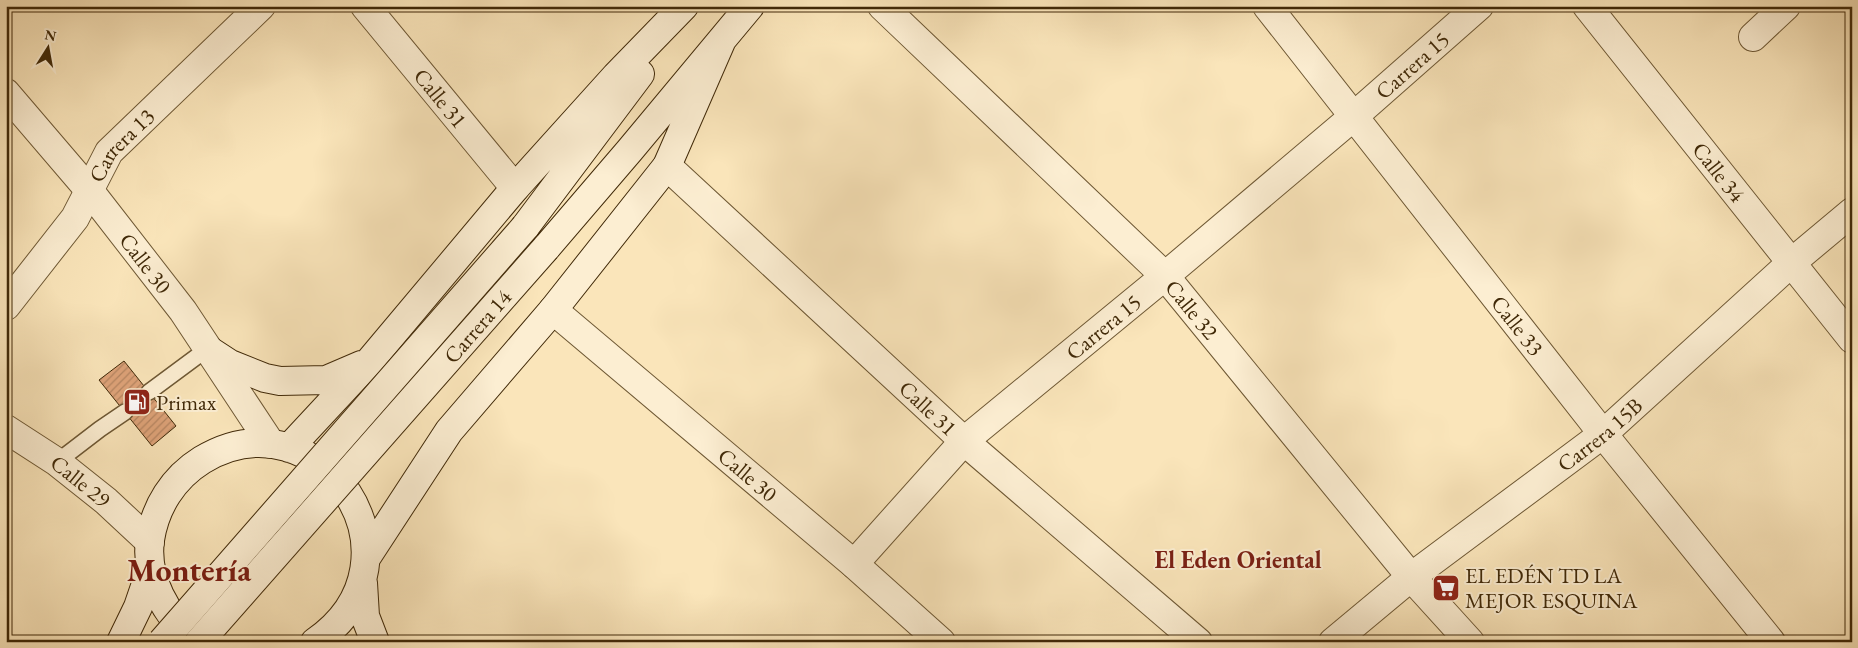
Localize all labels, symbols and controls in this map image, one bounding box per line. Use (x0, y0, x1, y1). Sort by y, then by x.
north arrow (22, 22, 72, 72)
text: N (43, 25, 58, 45)
street label: Carrera 15 (1369, 25, 1456, 106)
street label: Calle 31 (407, 62, 473, 134)
street label: Carrera 13 (82, 102, 161, 187)
street label: Calle 34 (1686, 136, 1752, 209)
street label: Calle 30 (113, 227, 178, 300)
street label: Calle 32 (1159, 274, 1225, 346)
street label: Carrera 14 (437, 283, 518, 370)
street label: Carrera 15 (1060, 288, 1147, 367)
street label: Calle 33 (1485, 290, 1550, 362)
street label: Calle 31 (893, 374, 963, 442)
fuel station icon: Primax (122, 387, 152, 417)
place label: Primax (156, 388, 217, 417)
street label: Carrera 15B (1551, 391, 1649, 478)
street label: Calle 30 (712, 441, 784, 508)
street label: Calle 29 (44, 448, 117, 514)
district label: El Eden Oriental (1155, 544, 1322, 575)
district label: Montería (127, 549, 252, 591)
place label: EL EDÉN TD LA MEJOR ESQUINA (1465, 561, 1638, 615)
supermarket icon: EL EDÉN TD LA MEJOR ESQUINA (1431, 573, 1461, 603)

